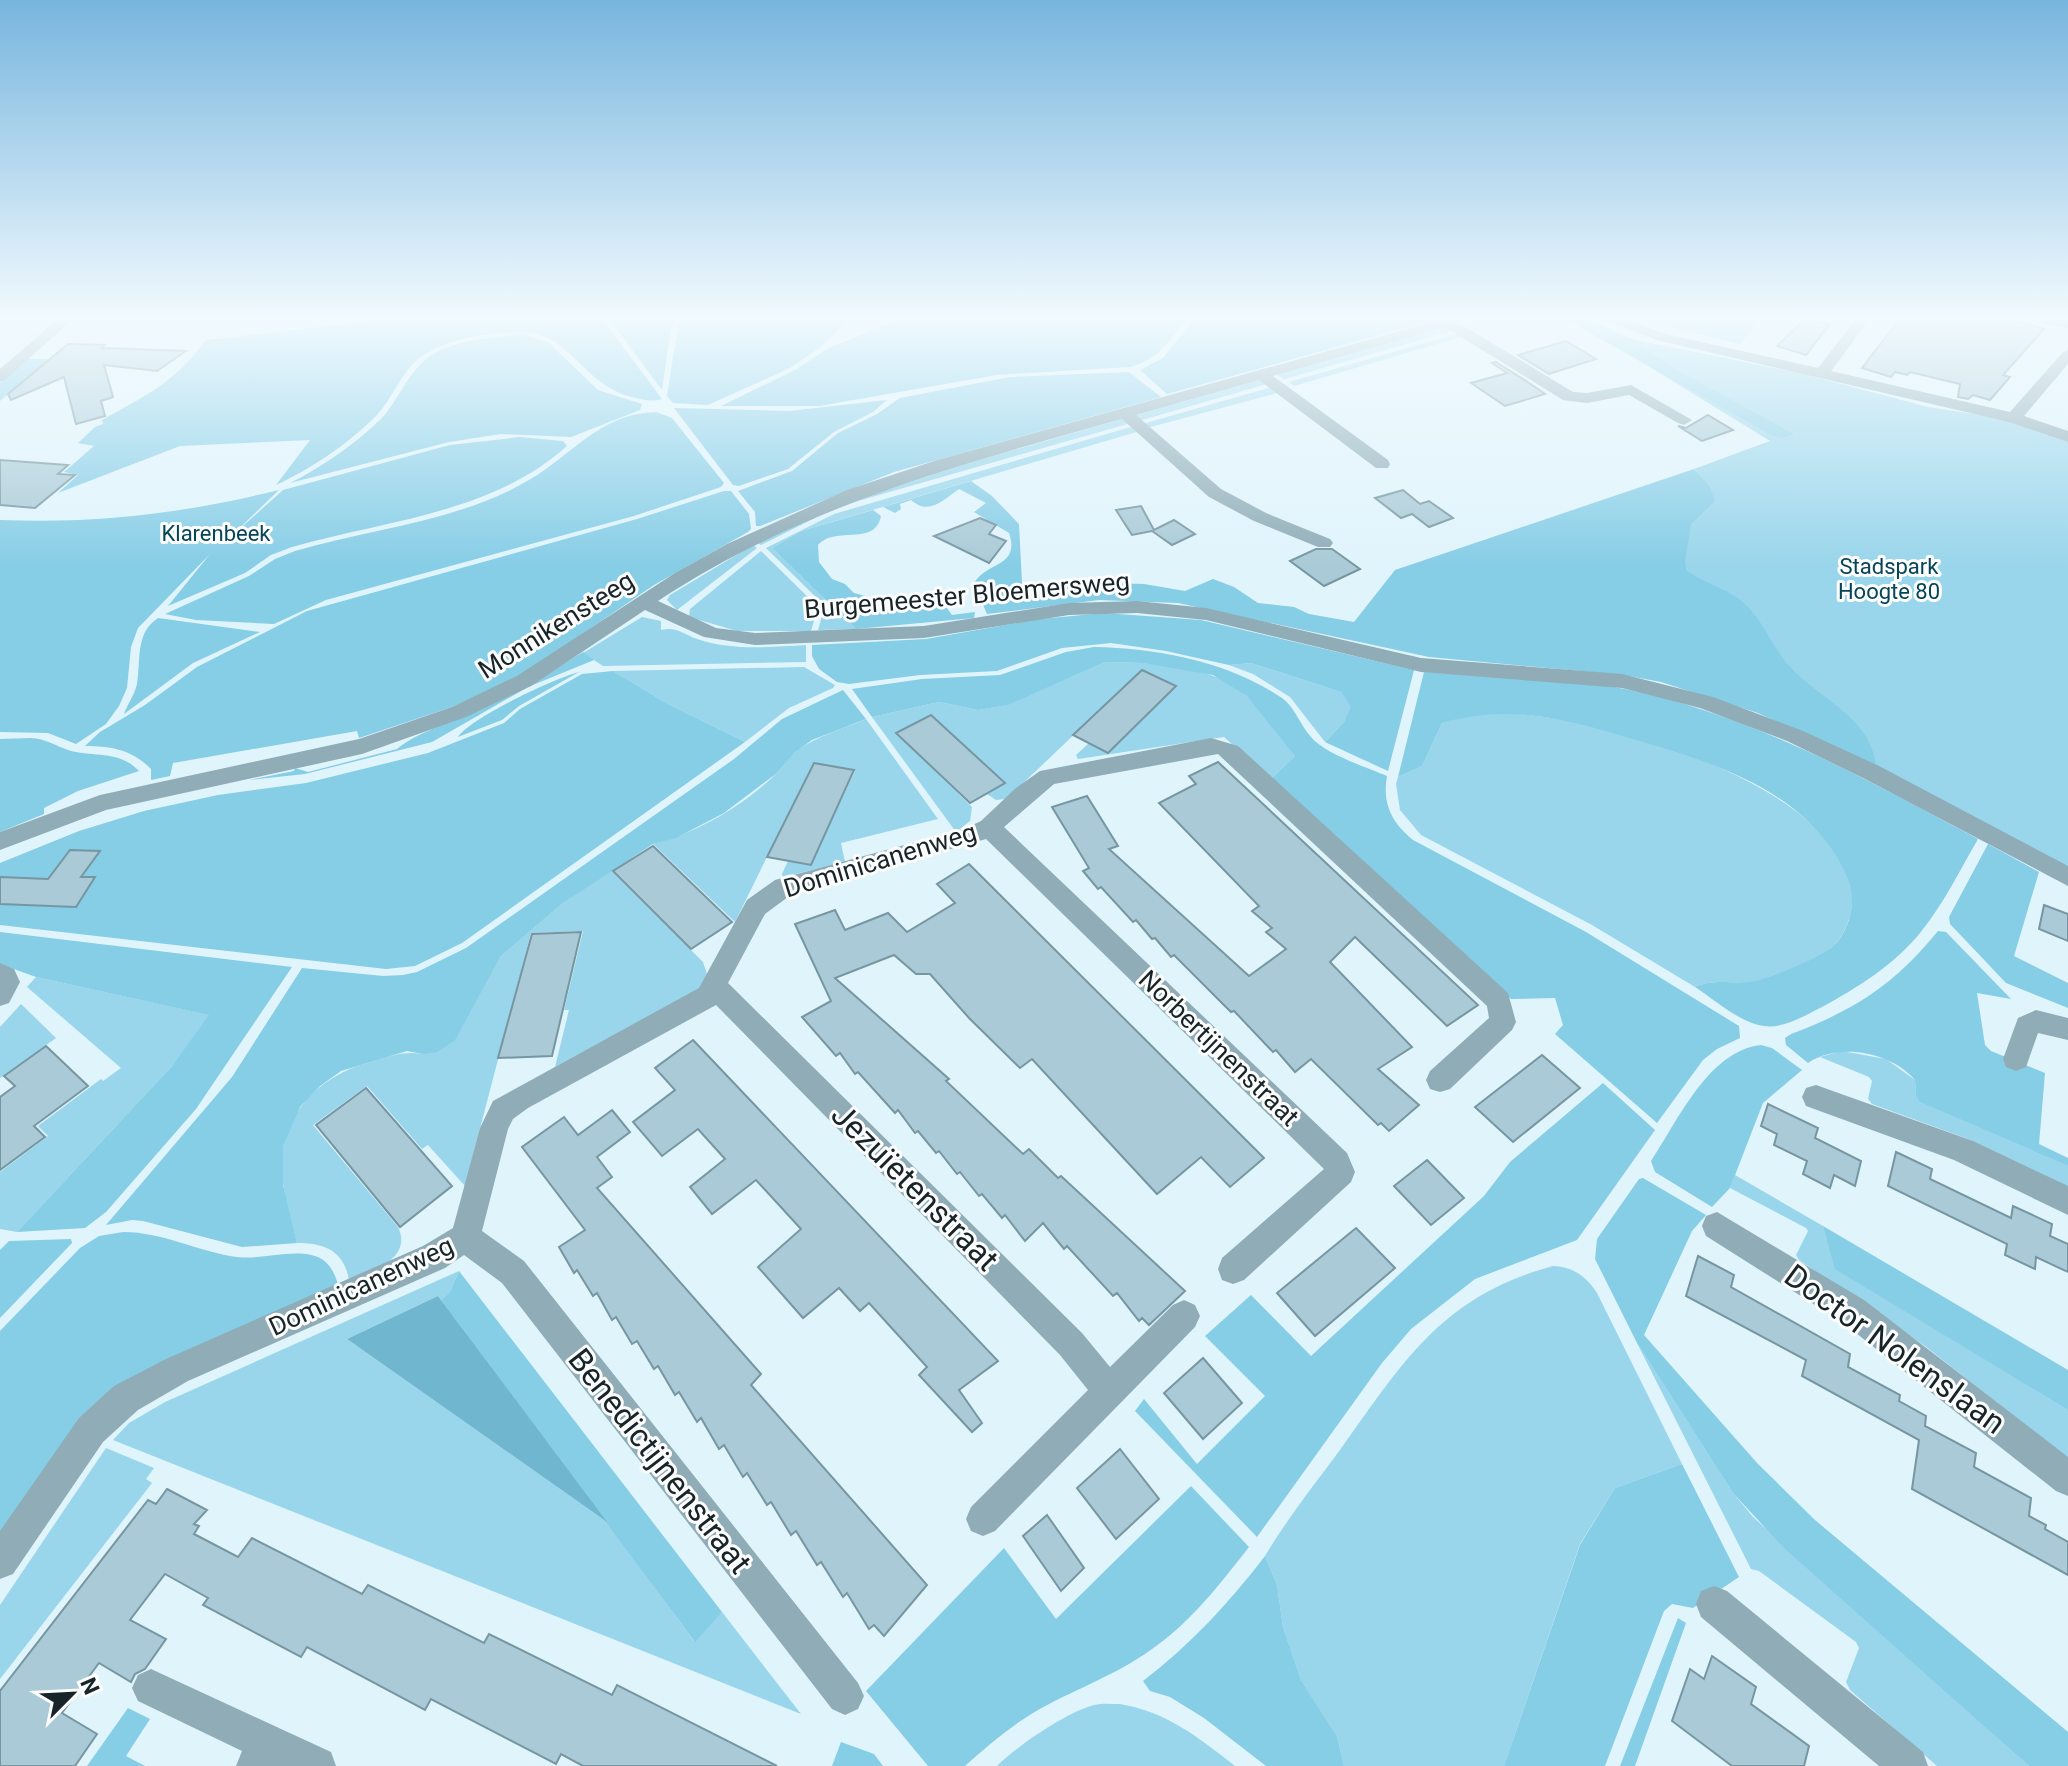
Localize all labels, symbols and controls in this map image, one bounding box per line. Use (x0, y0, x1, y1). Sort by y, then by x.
park label: Klarenbeek (161, 521, 271, 546)
park label: Stadspark Hoogte 80 (1838, 554, 1940, 604)
street label: Monnikensteeg (473, 565, 639, 685)
street label: Burgemeester Bloemersweg (803, 566, 1131, 624)
street label: Dominicanenweg (780, 816, 980, 904)
street label: Norbertijnenstraat (1133, 964, 1305, 1132)
street label: Jezuïetenstraat (824, 1096, 1006, 1278)
street label: Dominicanenweg (264, 1230, 458, 1342)
street label: Doctor Nolenslaan (1777, 1256, 2013, 1442)
street label: Benedictijnenstraat (560, 1341, 760, 1581)
north arrow (32, 1654, 112, 1734)
text: N (75, 1674, 104, 1698)

